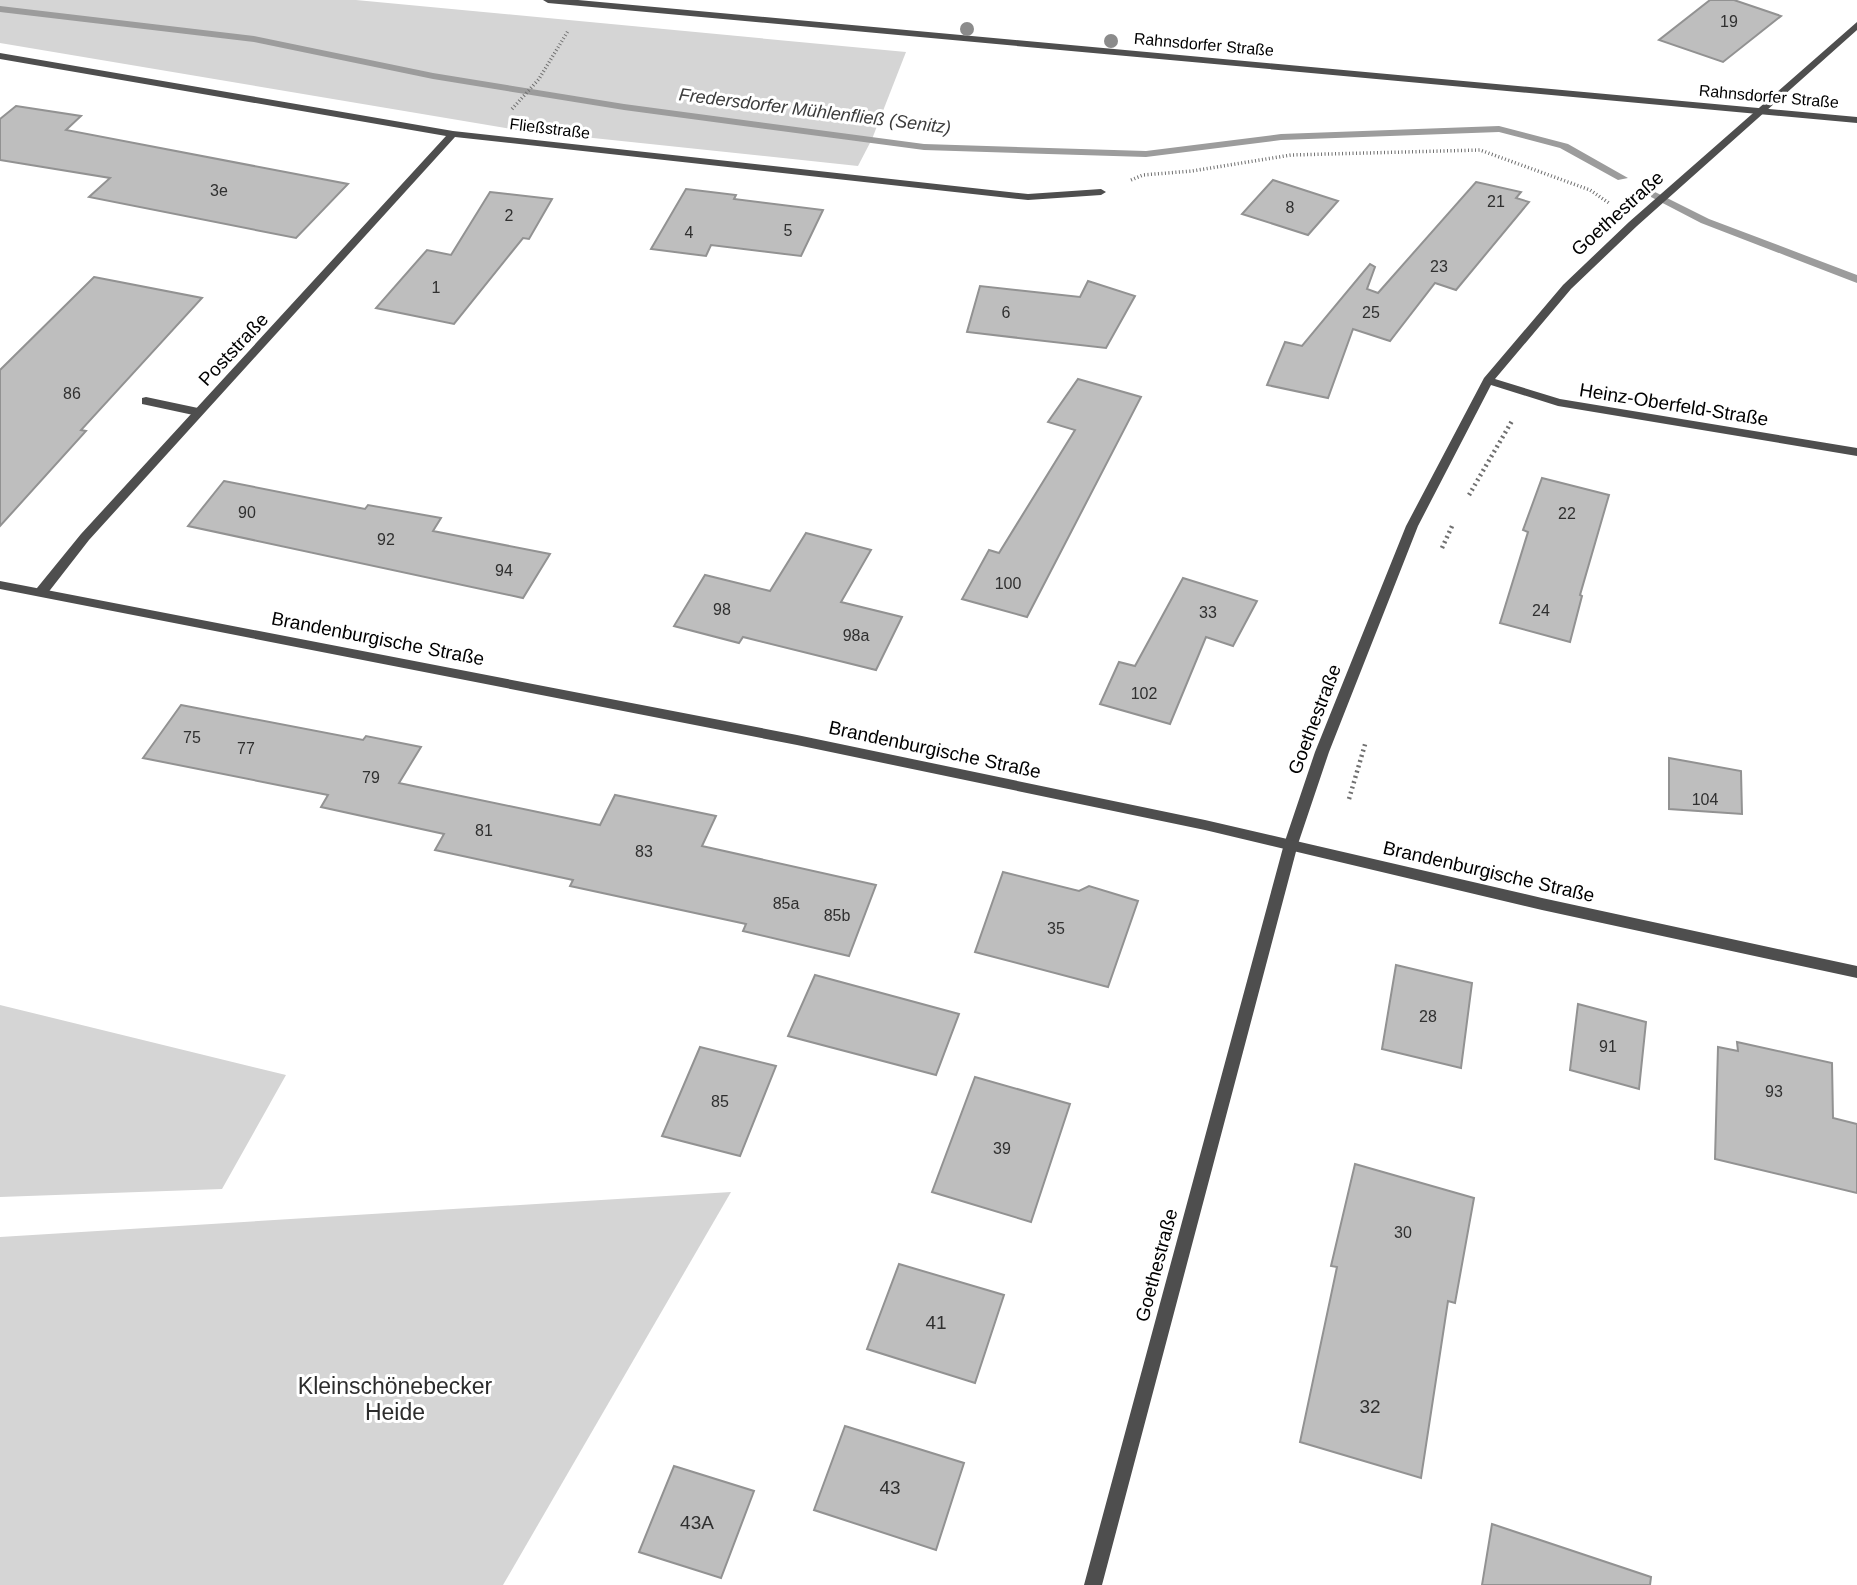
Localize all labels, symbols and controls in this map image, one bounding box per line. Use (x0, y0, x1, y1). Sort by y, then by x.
house number: 19 (1720, 13, 1738, 30)
street label: Rahnsdorfer Straße (1133, 30, 1275, 59)
street label: Rahnsdorfer Straße (1698, 82, 1840, 111)
water label: Fredersdorfer Mühlenfließ (Senitz) (678, 84, 952, 138)
street label: Fließstraße (509, 115, 591, 142)
street label: Goethestraße (1567, 167, 1668, 260)
house number: 3e (210, 182, 228, 199)
house number: 21 (1487, 193, 1505, 210)
house number: 8 (1286, 199, 1295, 216)
house number: 2 (505, 207, 514, 224)
house number: 5 (784, 222, 793, 239)
house number: 4 (685, 224, 694, 241)
house number: 23 (1430, 258, 1448, 275)
house number: 1 (432, 279, 441, 296)
house number: 6 (1002, 304, 1011, 321)
house number: 25 (1362, 304, 1380, 321)
street label: Poststraße (194, 309, 272, 390)
street label: Heinz-Oberfeld-Straße (1578, 379, 1770, 430)
house number: 86 (63, 385, 81, 402)
house number: 90 (238, 504, 256, 521)
house number: 22 (1558, 505, 1576, 522)
house number: 92 (377, 531, 395, 548)
house number: 94 (495, 562, 513, 579)
house number: 100 (995, 575, 1021, 592)
house number: 98 (713, 601, 731, 618)
house number: 24 (1532, 602, 1550, 619)
house number: 33 (1199, 604, 1217, 621)
street label: Brandenburgische Straße (270, 608, 486, 669)
house number: 98a (843, 627, 869, 644)
street label: Goethestraße (1284, 661, 1345, 777)
house number: 102 (1131, 685, 1157, 702)
street label: Brandenburgische Straße (827, 717, 1043, 782)
house number: 75 (183, 729, 201, 746)
house number: 77 (237, 740, 255, 757)
house number: 79 (362, 769, 380, 786)
house number: 104 (1692, 791, 1718, 808)
house number: 81 (475, 822, 493, 839)
street label: Brandenburgische Straße (1381, 837, 1597, 906)
house number: 83 (635, 843, 653, 860)
house number: 85a (773, 895, 799, 912)
house number: 85b (824, 907, 850, 924)
house number: 35 (1047, 920, 1065, 937)
house number: 28 (1419, 1008, 1437, 1025)
house number: 91 (1599, 1038, 1617, 1055)
house number: 93 (1765, 1083, 1783, 1100)
house number: 85 (711, 1093, 729, 1110)
house number: 39 (993, 1140, 1011, 1157)
street label: Goethestraße (1131, 1206, 1182, 1324)
house number: 30 (1394, 1224, 1412, 1241)
house number: 41 (925, 1312, 947, 1333)
park label: Kleinschönebecker Heide (298, 1373, 493, 1425)
house number: 32 (1359, 1396, 1381, 1417)
house number: 43 (879, 1477, 901, 1498)
house number: 43A (680, 1512, 714, 1533)

